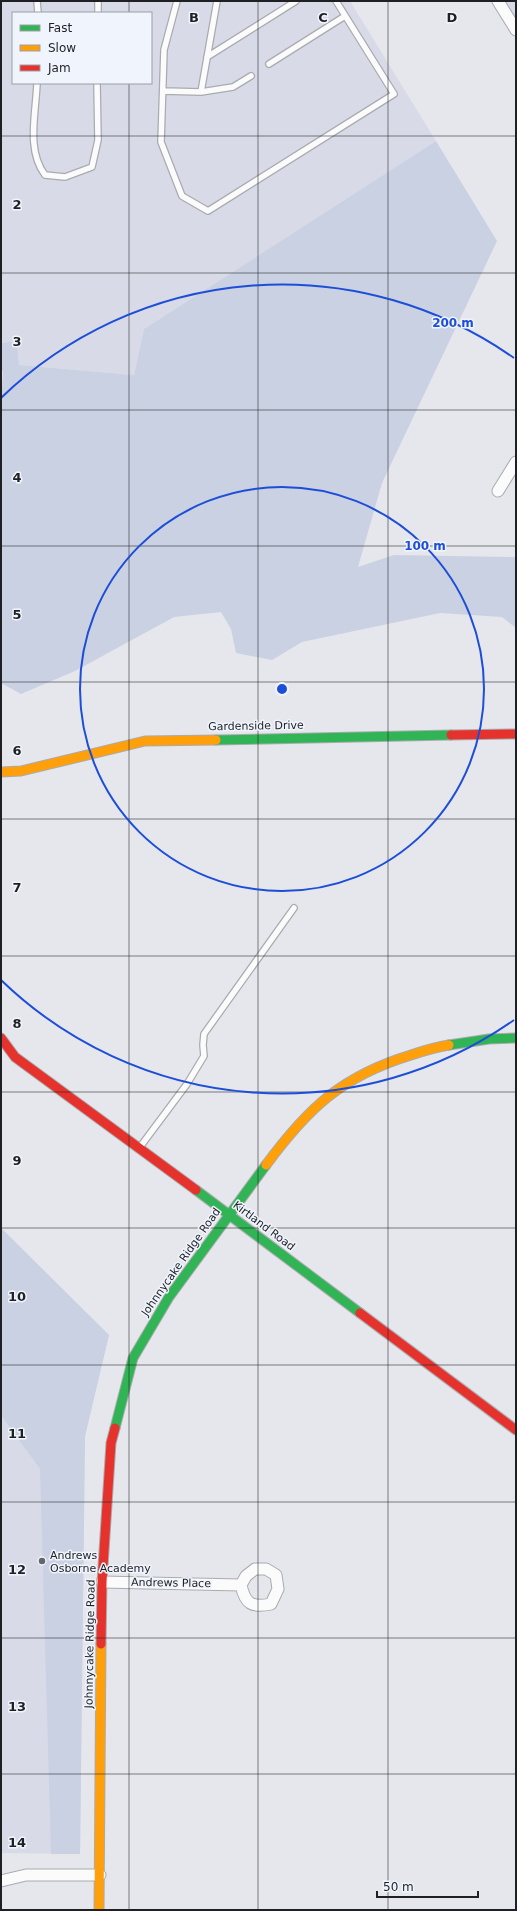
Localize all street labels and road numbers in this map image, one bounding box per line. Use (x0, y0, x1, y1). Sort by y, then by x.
street label: Gardenside Drive (208, 719, 304, 733)
street label: Kirtland Road (231, 1199, 297, 1253)
street label: Johnnycake Ridge Road (138, 1205, 223, 1319)
street label: Andrews Place (131, 1576, 211, 1590)
street label: Johnnycake Ridge Road (82, 1579, 98, 1710)

